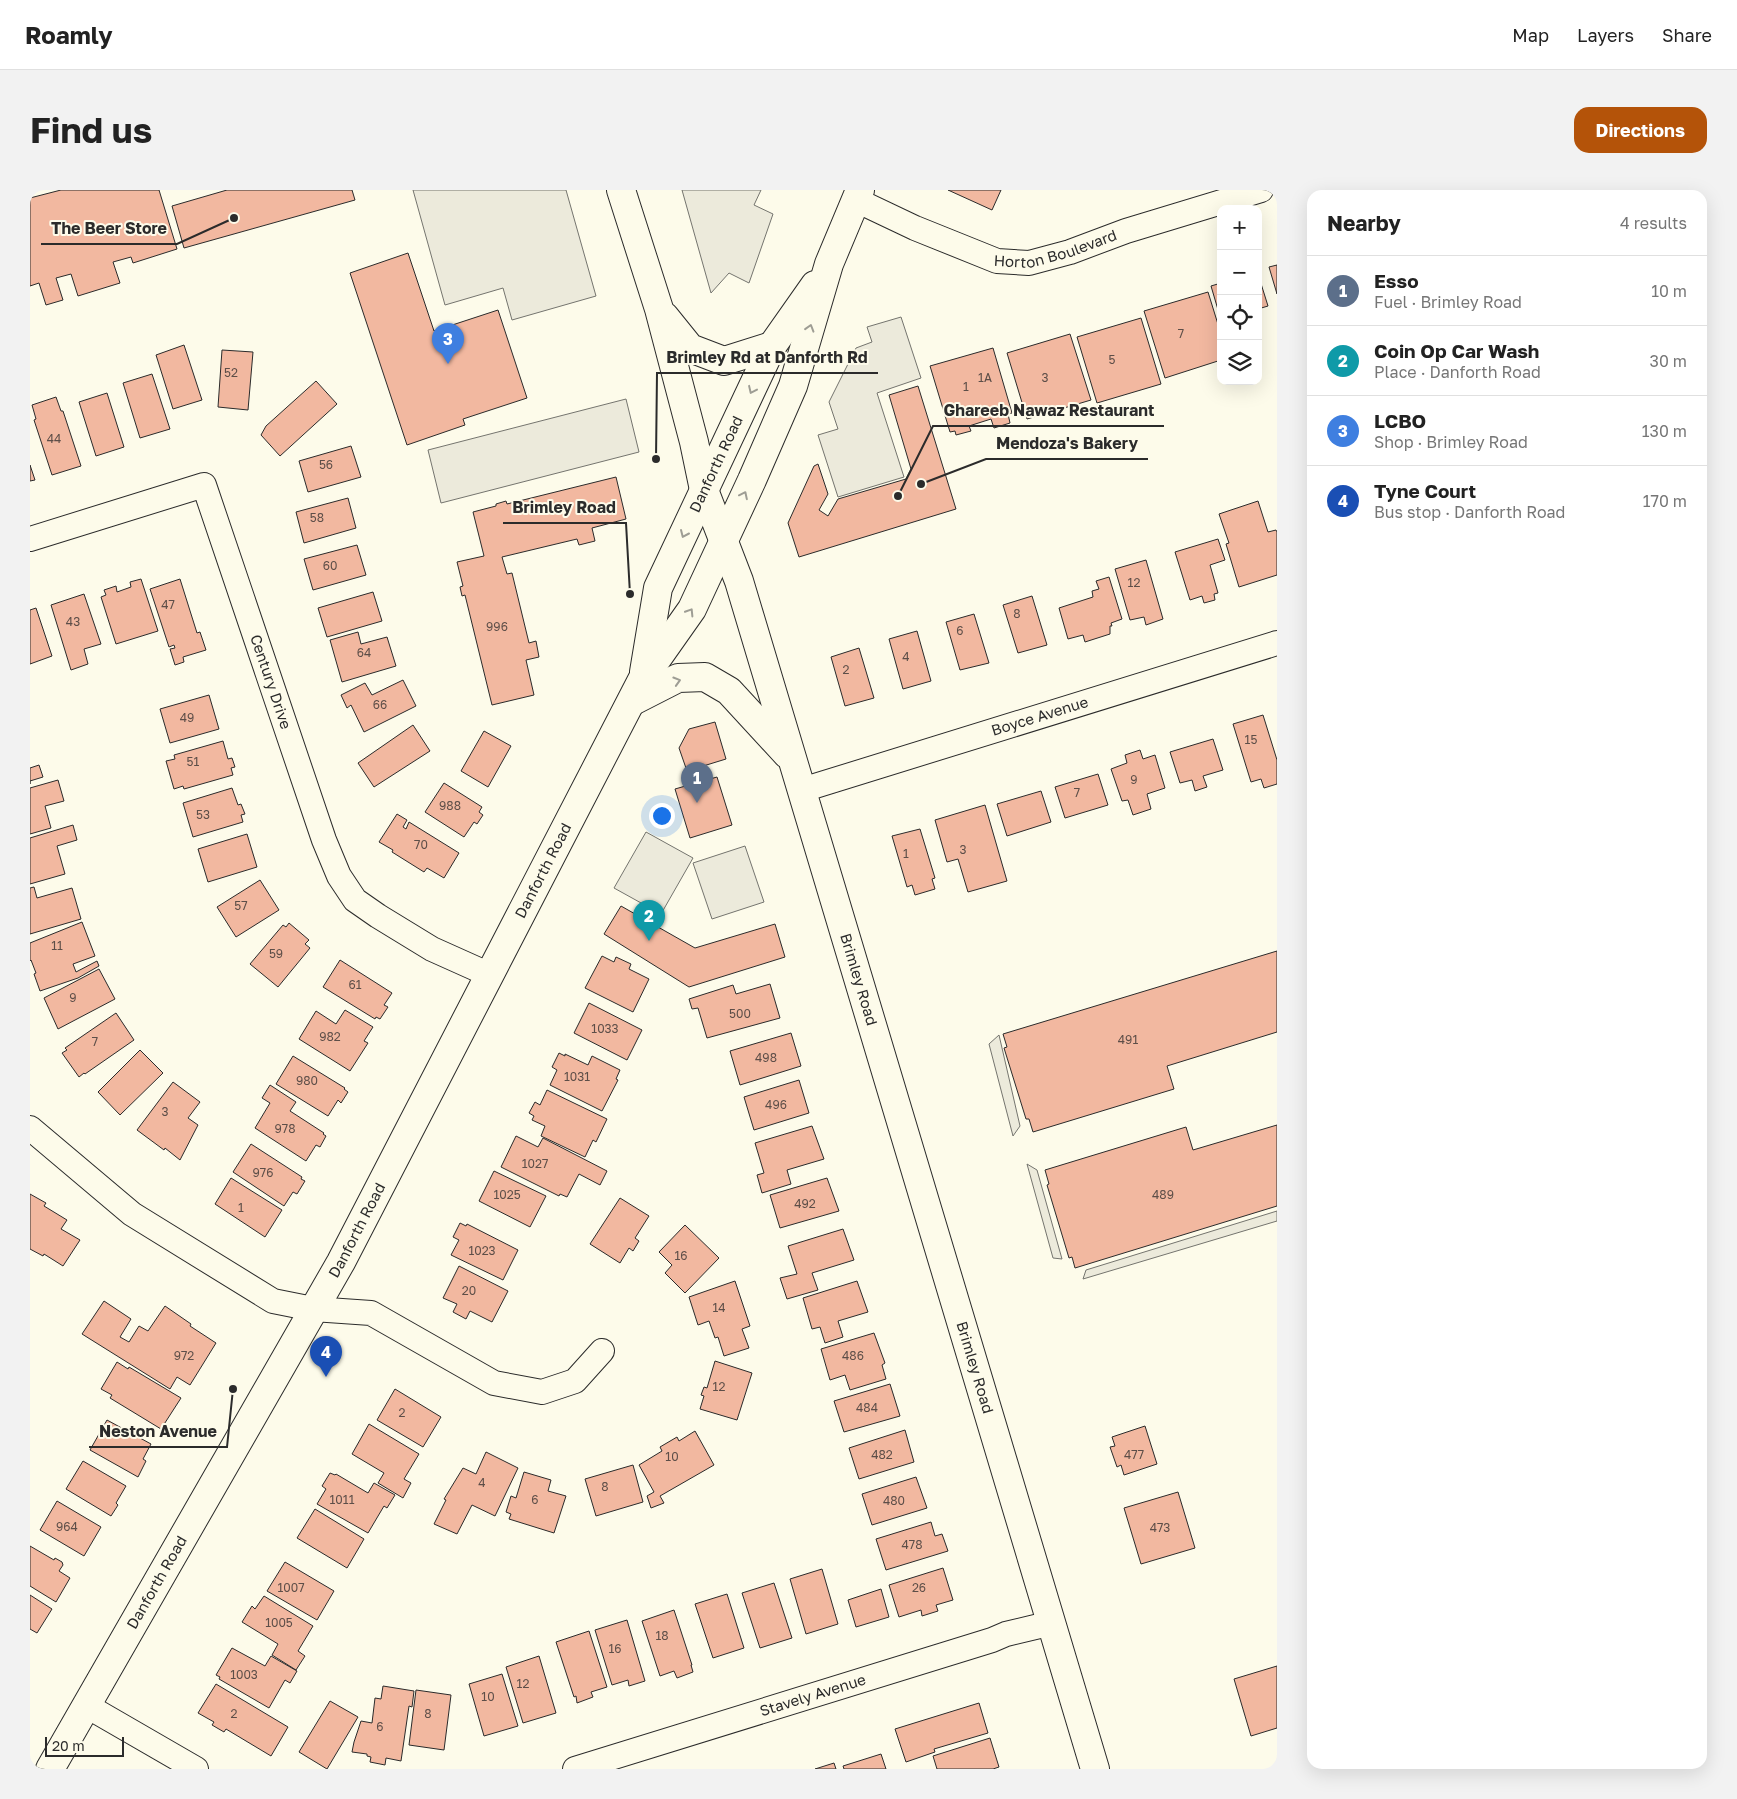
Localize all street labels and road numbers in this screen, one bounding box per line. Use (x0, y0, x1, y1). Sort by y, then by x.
street label: Horton Boulevard (993, 225, 1119, 271)
street label: Danforth Road (685, 413, 746, 515)
street label: Century Drive (247, 632, 296, 732)
street label: Boyce Avenue (989, 692, 1091, 739)
street label: Danforth Road (510, 820, 574, 921)
street label: Brimley Road (837, 931, 882, 1027)
street label: Danforth Road (324, 1180, 388, 1281)
street label: Brimley Road (953, 1319, 998, 1415)
street label: Danforth Road (122, 1532, 190, 1632)
street label: Stavely Avenue (757, 1670, 868, 1719)

